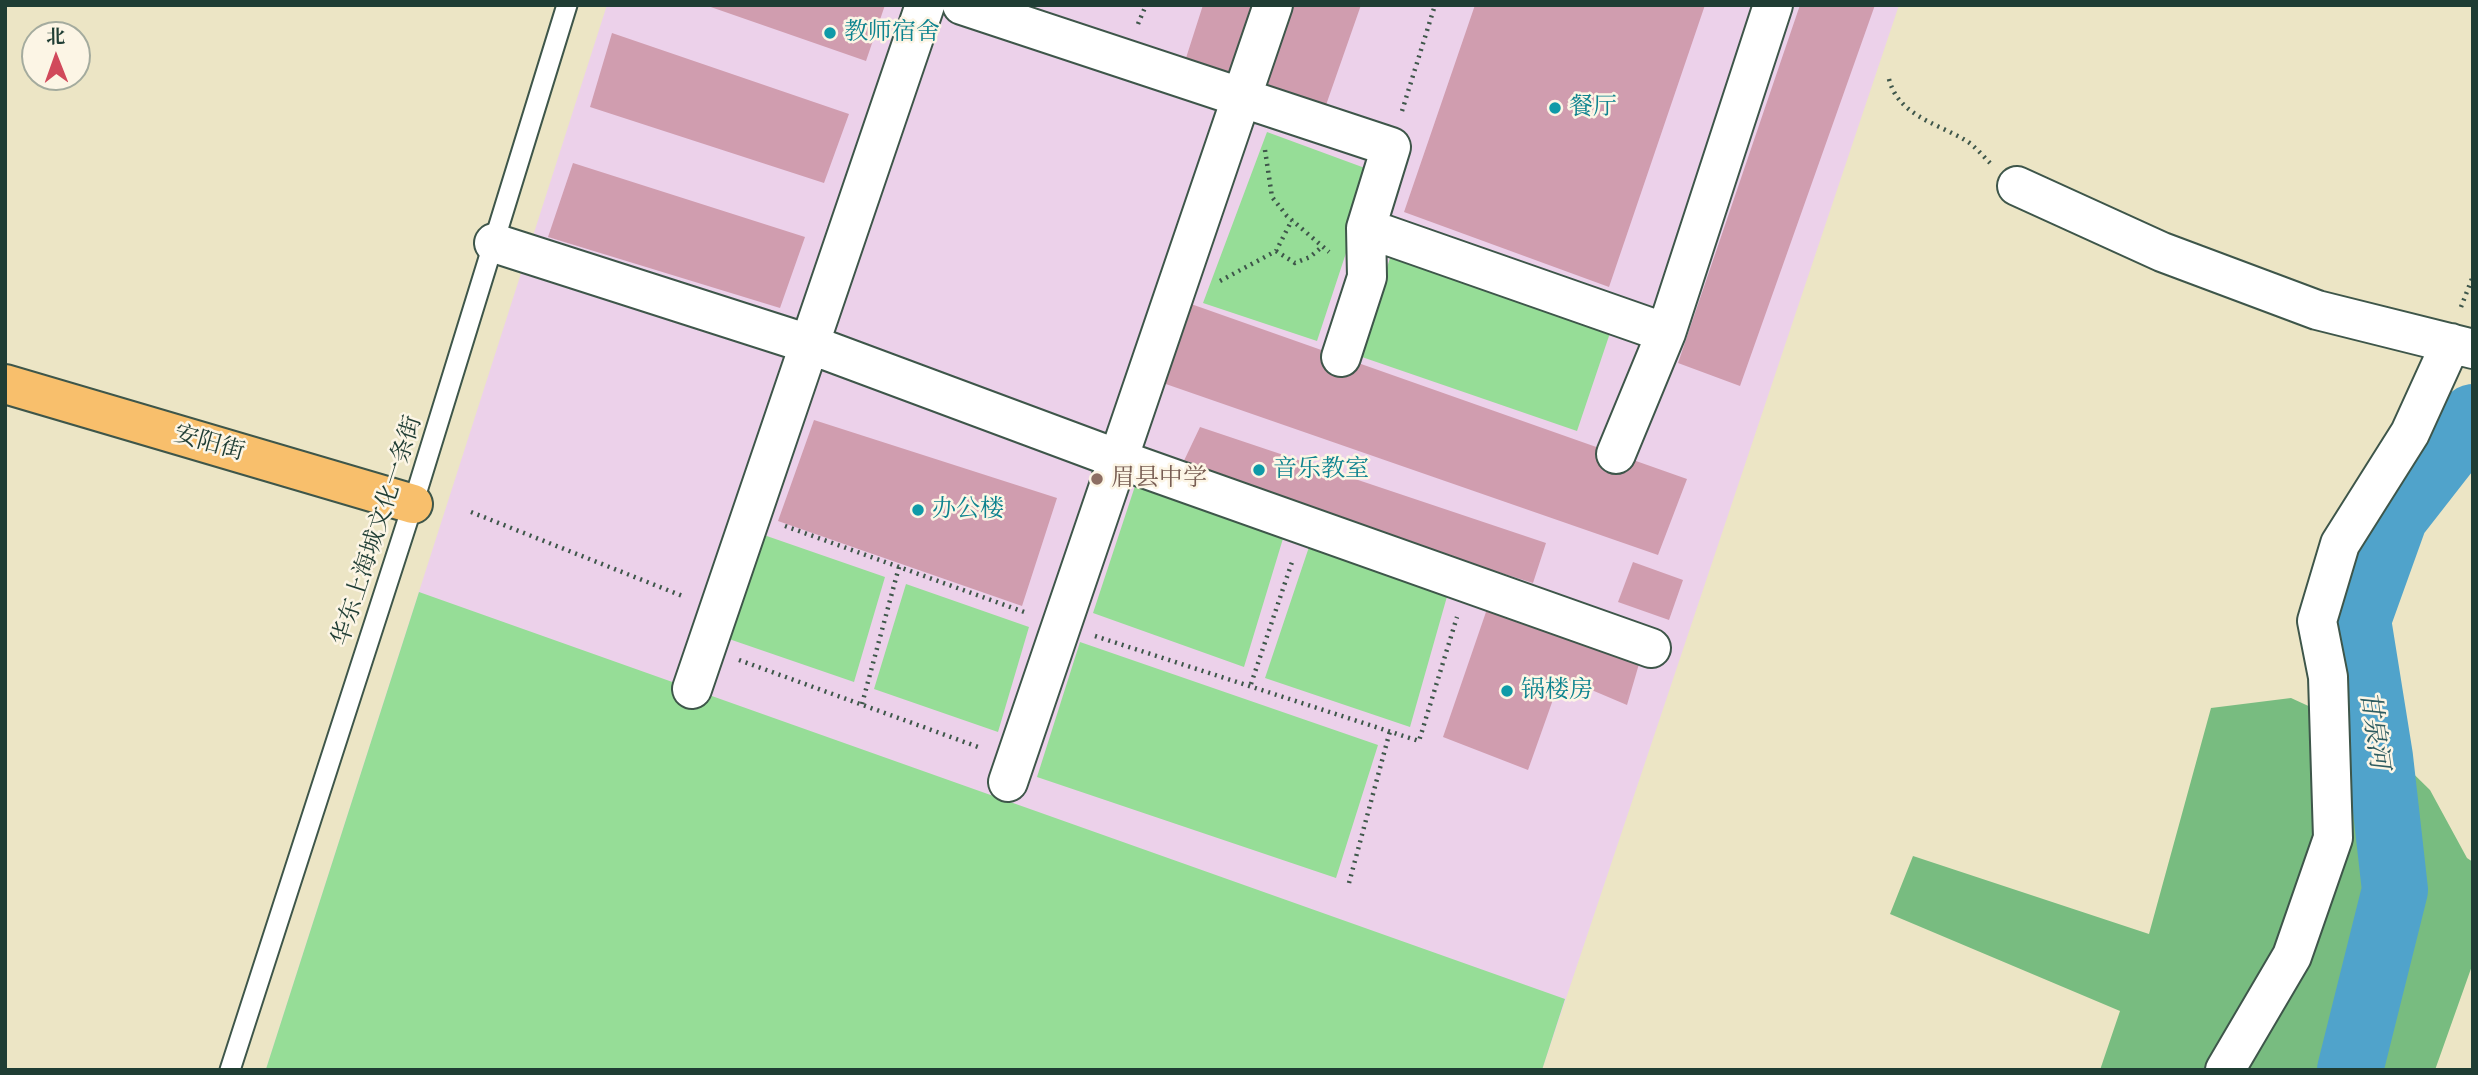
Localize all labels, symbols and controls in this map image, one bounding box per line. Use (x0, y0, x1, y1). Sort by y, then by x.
place label: 教师宿舍 (844, 19, 940, 47)
north arrow (21, 21, 91, 91)
text: 北 (46, 25, 65, 48)
marker: 教师宿舍 (822, 25, 838, 41)
place label: 餐厅 (1569, 94, 1617, 122)
marker: 餐厅 (1547, 100, 1563, 116)
street label: 华东上海城文化一条街 (327, 412, 429, 650)
street label: 安阳街 (170, 420, 248, 468)
place label: 音乐教室 (1273, 456, 1369, 484)
marker: 音乐教室 (1251, 462, 1267, 478)
place label: 眉县中学 (1111, 465, 1207, 493)
marker: 眉县中学 (1089, 471, 1105, 487)
place label: 办公楼 (932, 496, 1004, 524)
marker: 办公楼 (910, 502, 926, 518)
place label: 锅楼房 (1521, 677, 1593, 705)
marker: 锅楼房 (1499, 683, 1515, 699)
water label: 甘泉河 (2352, 689, 2394, 771)

